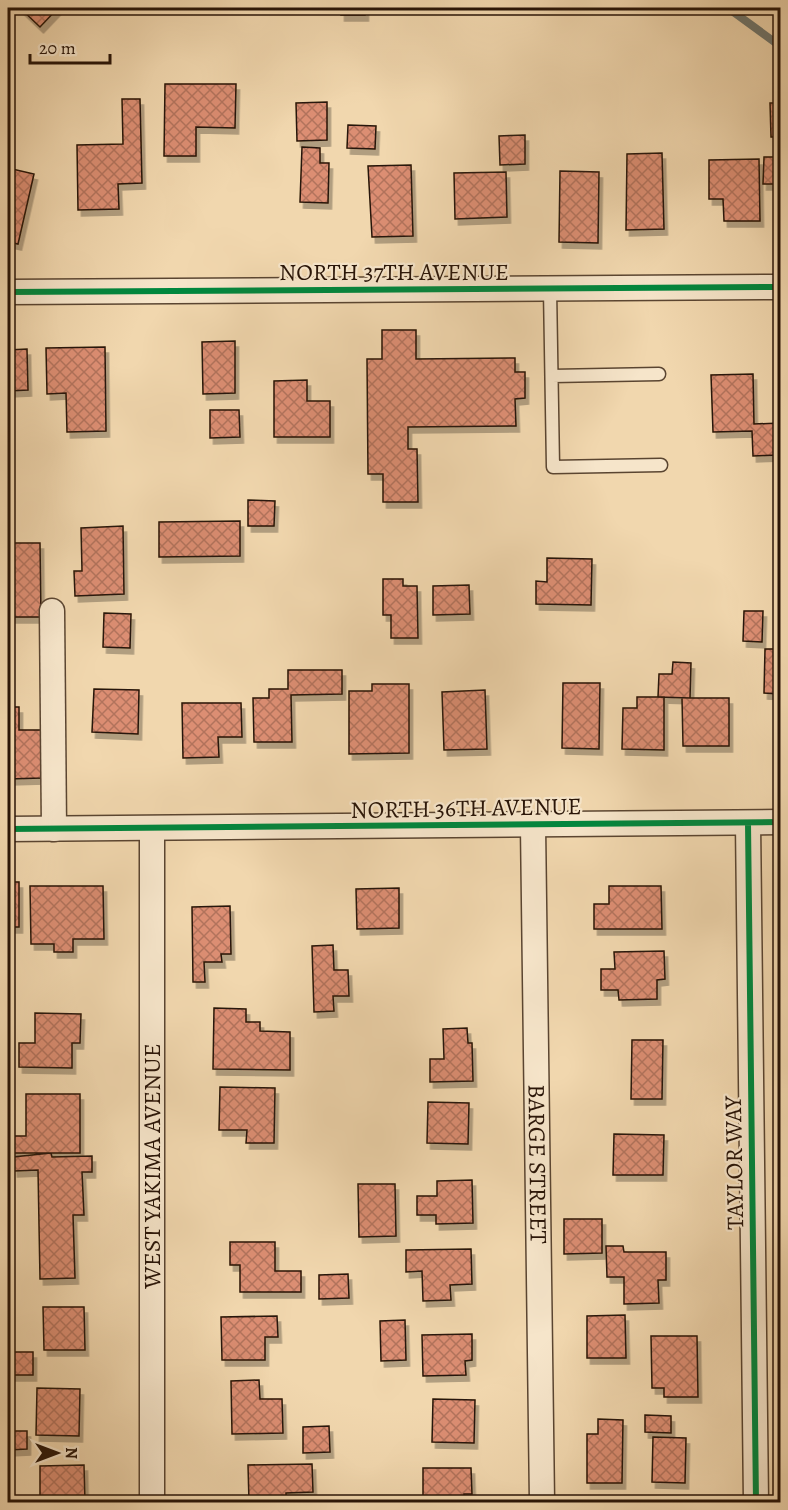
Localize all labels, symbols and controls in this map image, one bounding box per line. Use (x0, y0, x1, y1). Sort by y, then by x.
scale bar (30, 27, 110, 65)
text: 20 m (39, 36, 76, 60)
street label: NORTH 37TH AVENUE (279, 256, 509, 288)
street label: NORTH 36TH AVENUE (350, 790, 582, 826)
street label: WEST YAKIMA AVENUE (136, 1043, 168, 1290)
street label: BARGE STREET (520, 1084, 555, 1244)
street label: TAYLOR WAY (717, 1095, 751, 1230)
north arrow (27, 1423, 87, 1483)
text: N (60, 1447, 82, 1459)

